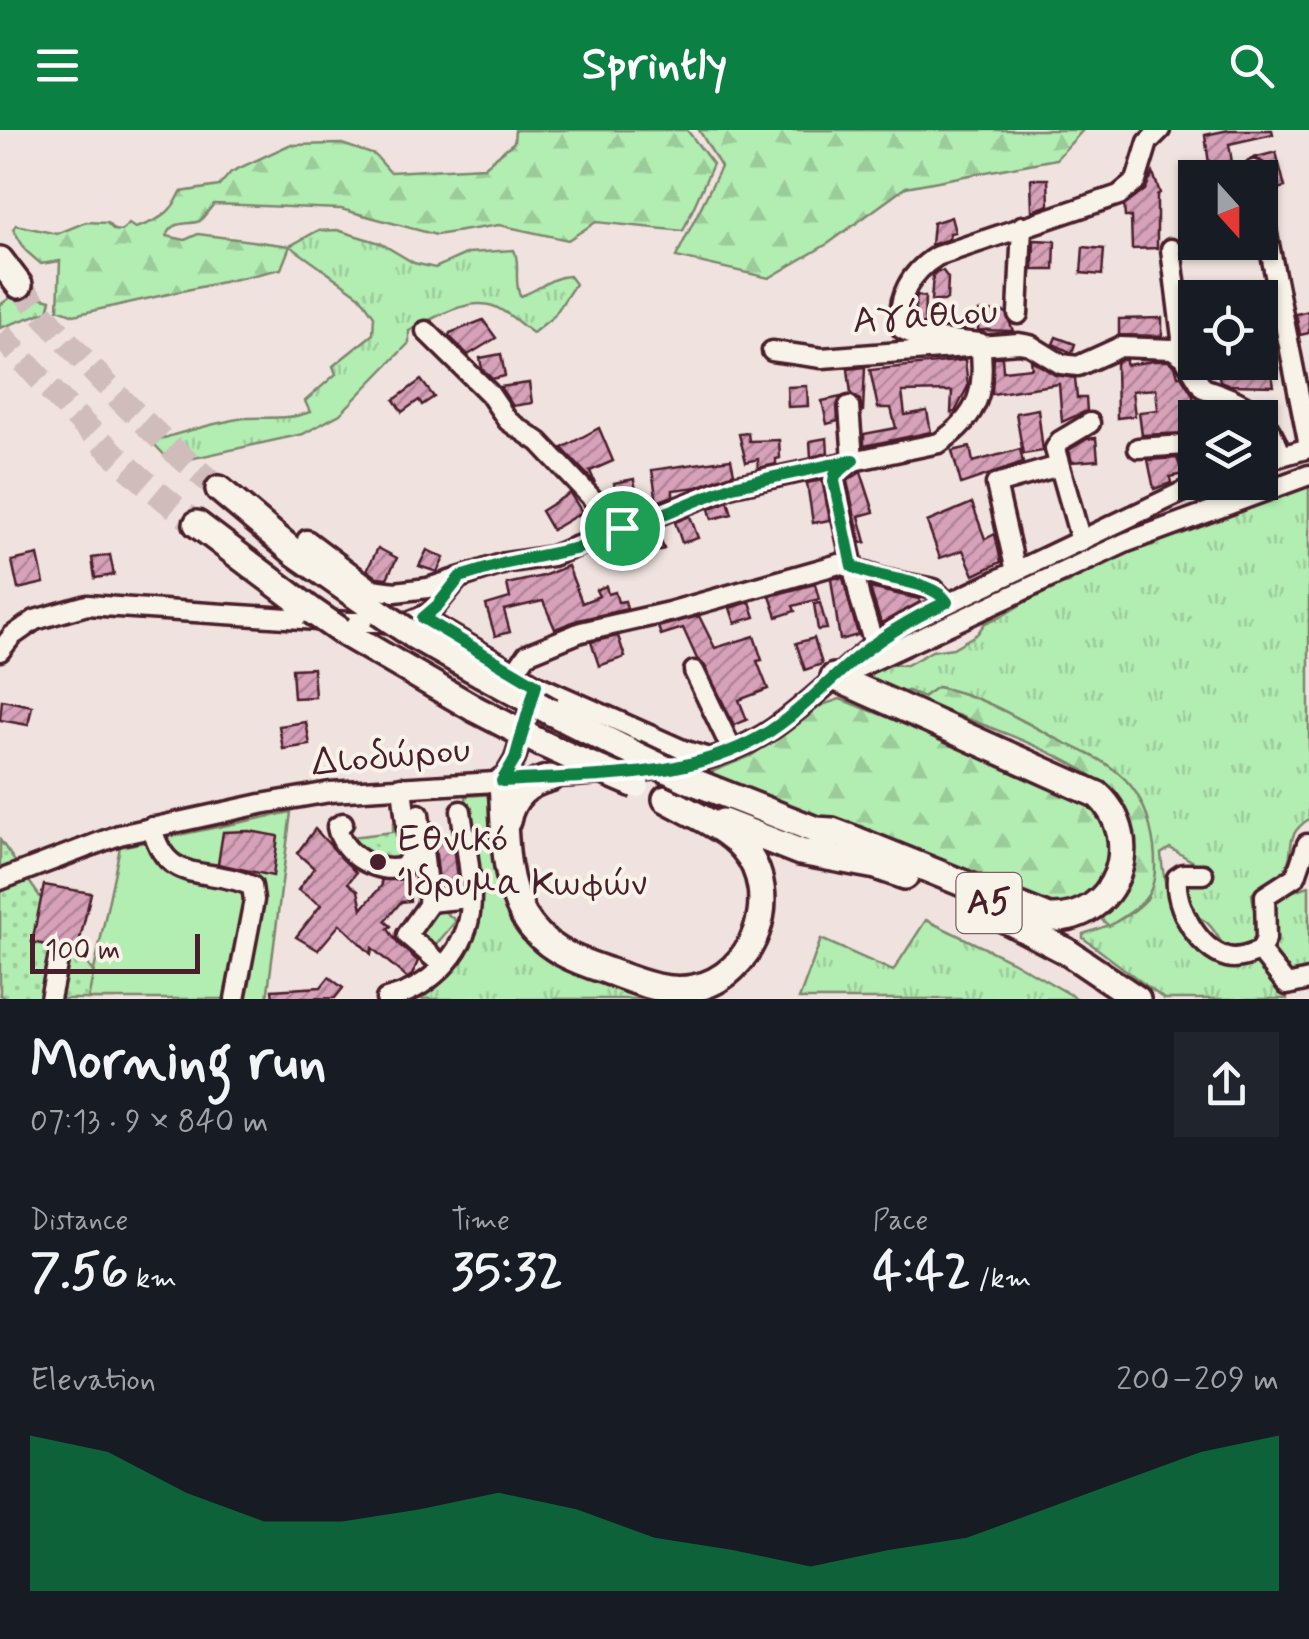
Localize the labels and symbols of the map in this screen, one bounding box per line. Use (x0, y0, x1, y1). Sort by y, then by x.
north arrow (1178, 160, 1278, 260)
street label: Αγάθιου (851, 287, 999, 347)
pin (580, 486, 665, 571)
street label: Διοδώρου (310, 726, 472, 788)
place label: Εθνικό Ίδρυμα Κωφών (398, 816, 647, 909)
marker: Εθνικό Ίδρυμα Κωφών (367, 851, 389, 873)
road number: Α5 (956, 873, 1022, 933)
scale bar (30, 929, 200, 974)

